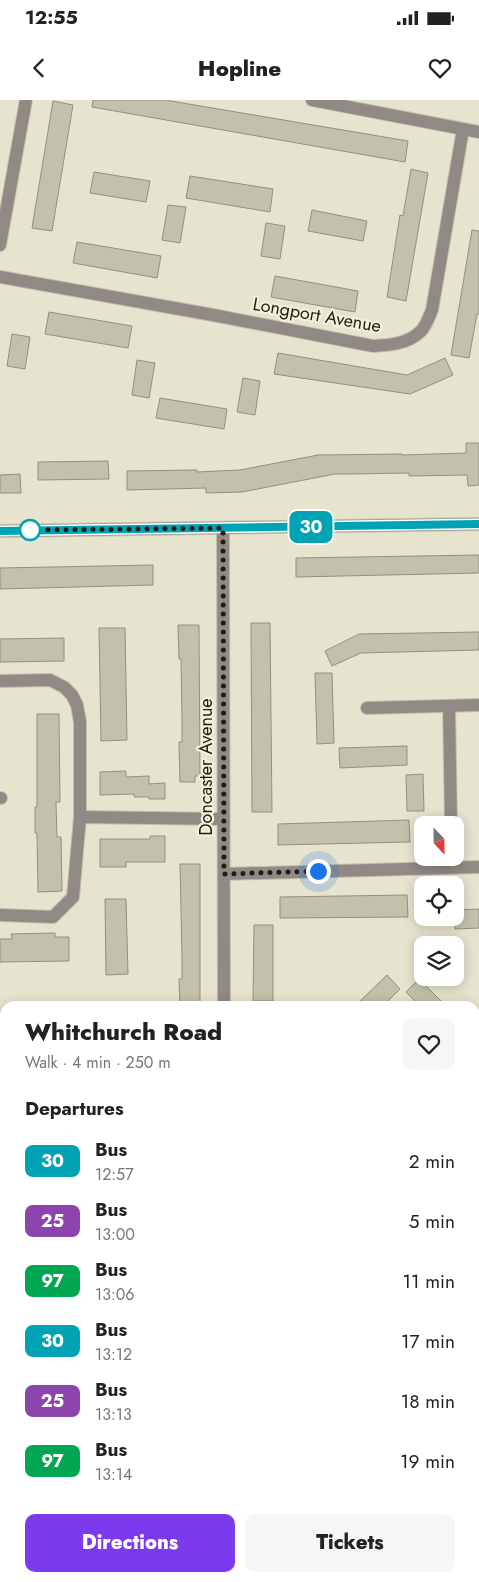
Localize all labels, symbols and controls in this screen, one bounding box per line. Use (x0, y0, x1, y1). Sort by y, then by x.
text: 12:55 (25, 4, 78, 31)
text: Hopline (198, 52, 281, 84)
icon: back (25, 54, 53, 82)
icon: heart (426, 54, 454, 82)
street label: Longport Avenue (251, 291, 383, 339)
line badge: 30 (288, 511, 334, 543)
text: 30 (299, 514, 323, 540)
unlabelled marker (19, 519, 41, 541)
street label: Doncaster Avenue (193, 698, 219, 836)
north arrow (414, 816, 464, 866)
map controls (414, 816, 464, 986)
your location (306, 859, 331, 884)
button: locate (414, 876, 464, 926)
button: layers (414, 936, 464, 986)
text: Whitchurch Road (25, 1014, 222, 1049)
button: heart (403, 1018, 455, 1070)
text: Walk · 4 min · 250 m (25, 1051, 171, 1074)
text: Departures (25, 1095, 124, 1122)
text: Bus (95, 1136, 127, 1163)
text: 30 (41, 1148, 64, 1174)
text: 2 min (409, 1148, 455, 1175)
text: 12:57 (95, 1163, 134, 1186)
text: Bus (95, 1196, 127, 1223)
text: 25 (41, 1208, 64, 1234)
text: 5 min (409, 1208, 455, 1235)
text: 13:00 (95, 1223, 135, 1246)
text: Bus (95, 1256, 127, 1283)
text: 97 (41, 1268, 64, 1294)
text: 11 min (402, 1268, 455, 1295)
text: 13:06 (95, 1283, 135, 1306)
text: Bus (95, 1316, 127, 1343)
text: 30 (41, 1328, 64, 1354)
text: 17 min (401, 1328, 455, 1355)
text: 13:12 (95, 1343, 132, 1366)
text: Bus (95, 1376, 127, 1403)
text: 25 (41, 1388, 64, 1414)
text: 18 min (401, 1388, 455, 1415)
text: 13:13 (95, 1403, 132, 1426)
text: Bus (95, 1436, 127, 1463)
text: 97 (41, 1448, 64, 1474)
text: 19 min (400, 1448, 455, 1475)
text: 13:14 (95, 1463, 132, 1486)
button: Directions (25, 1514, 235, 1572)
button: Tickets (245, 1514, 455, 1572)

